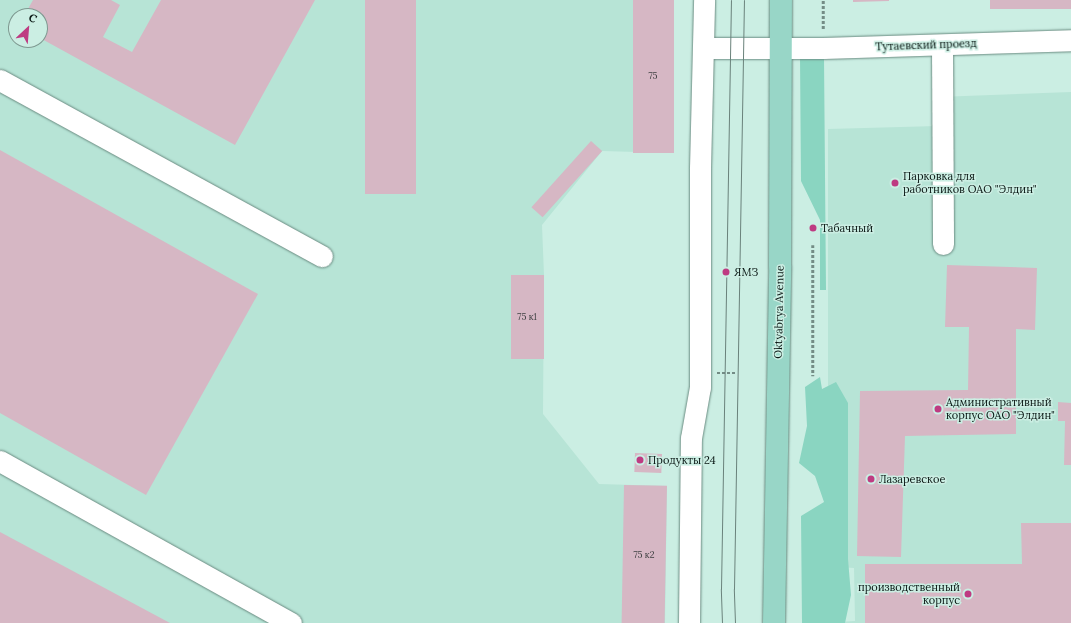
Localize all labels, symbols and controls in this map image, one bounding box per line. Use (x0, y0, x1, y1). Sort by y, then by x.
north arrow (8, 8, 48, 48)
text: С (26, 10, 39, 26)
street label: Тутаевский проезд (875, 37, 977, 53)
house number: 75 (648, 71, 658, 81)
place label: Парковка для работников ОАО "Элдин" (903, 170, 1037, 196)
marker: Парковка для работников ОАО "Элдин" (890, 178, 900, 188)
place label: Табачный (821, 221, 873, 235)
marker: Табачный (808, 223, 818, 233)
place label: ЯМЗ (734, 265, 758, 279)
street label: Oktyabrya Avenue (772, 265, 786, 359)
marker: ЯМЗ (721, 267, 731, 277)
house number: 75 к1 (517, 312, 537, 322)
place label: Административный корпус ОАО "Элдин" (946, 396, 1055, 422)
marker: Административный корпус ОАО "Элдин" (933, 404, 943, 414)
place label: Продукты 24 (648, 453, 716, 467)
marker: Продукты 24 (635, 455, 645, 465)
place label: Лазаревское (879, 472, 945, 486)
marker: Лазаревское (866, 474, 876, 484)
house number: 75 к2 (633, 550, 655, 560)
place label: производственный корпус (858, 581, 960, 607)
marker: производственный корпус (963, 589, 973, 599)

